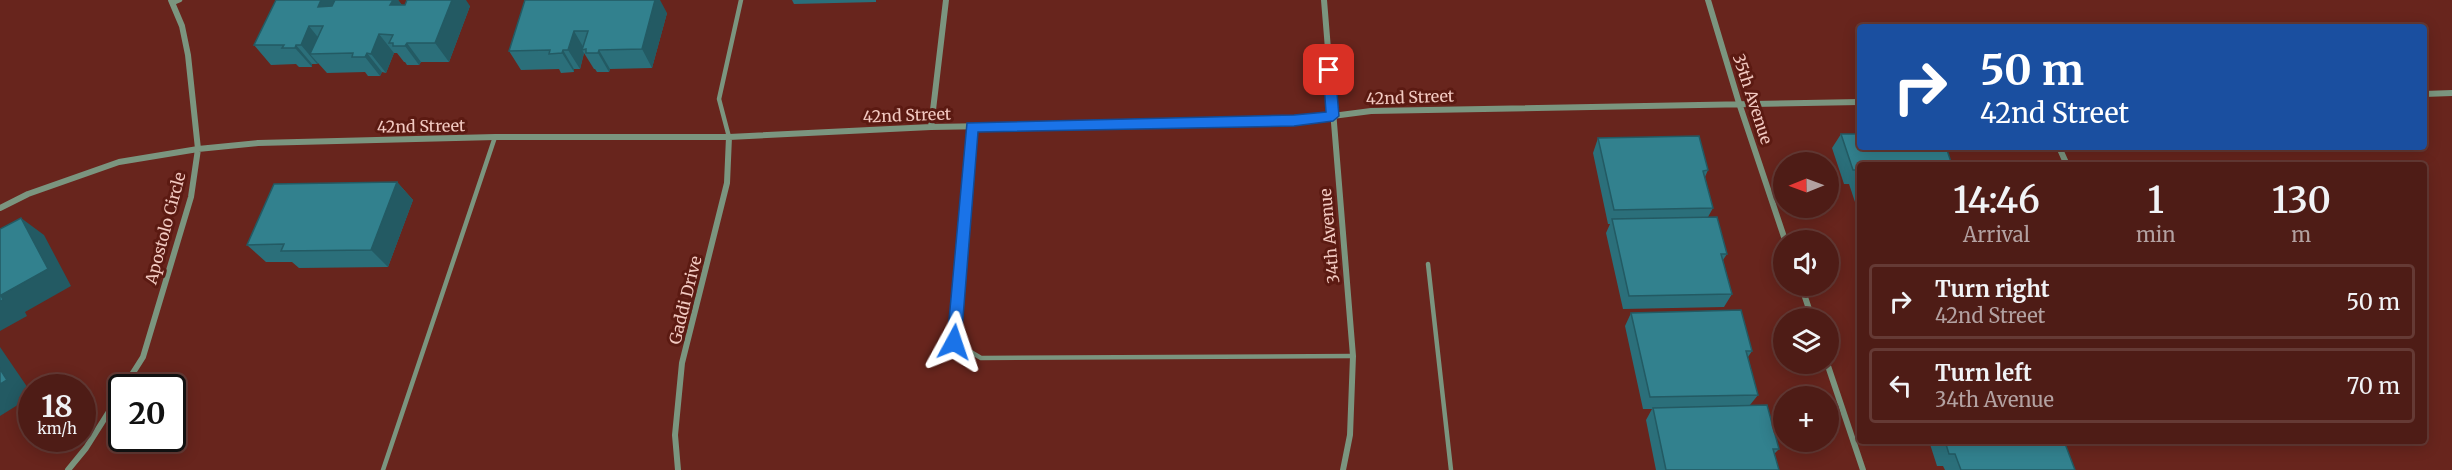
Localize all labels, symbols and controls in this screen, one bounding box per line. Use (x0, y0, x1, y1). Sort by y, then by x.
pin (1303, 44, 1354, 95)
text: 50 m (1980, 44, 2084, 96)
icon: right (1881, 48, 1959, 126)
street label: 35th Avenue (1729, 51, 1777, 147)
icon: arrive (1312, 53, 1345, 86)
street label: 42nd Street (1366, 85, 1455, 109)
text: 42nd Street (1980, 96, 2129, 130)
street label: 42nd Street (863, 103, 952, 127)
street label: 42nd Street (377, 115, 466, 137)
north arrow (1773, 152, 1839, 218)
map controls (1773, 152, 1839, 452)
street label: Apostolo Circle (140, 170, 190, 287)
text: 14:46 (1953, 178, 2040, 223)
text: 1 (2148, 178, 2164, 223)
text: 130 (2272, 178, 2331, 223)
street label: 34th Avenue (1315, 188, 1343, 284)
text: Arrival (1963, 222, 2030, 247)
text: min (2136, 222, 2176, 247)
text: m (2291, 222, 2311, 247)
button: sound (1773, 230, 1839, 296)
street label: Gaddi Drive (664, 254, 706, 346)
text: Turn right (1935, 275, 2049, 303)
icon: right (1884, 285, 1917, 318)
text: 50 m (2346, 288, 2400, 316)
text: 42nd Street (1935, 303, 2045, 328)
button: layers (1773, 308, 1839, 374)
position arrow (922, 310, 986, 374)
text: Turn left (1935, 359, 2032, 387)
icon: left (1884, 369, 1917, 402)
text: 70 m (2347, 372, 2400, 400)
speed limit sign: 20 (108, 374, 186, 452)
button: + (1773, 386, 1839, 452)
text: 18 (41, 387, 73, 425)
text: 34th Avenue (1935, 387, 2054, 412)
text: km/h (37, 419, 77, 438)

